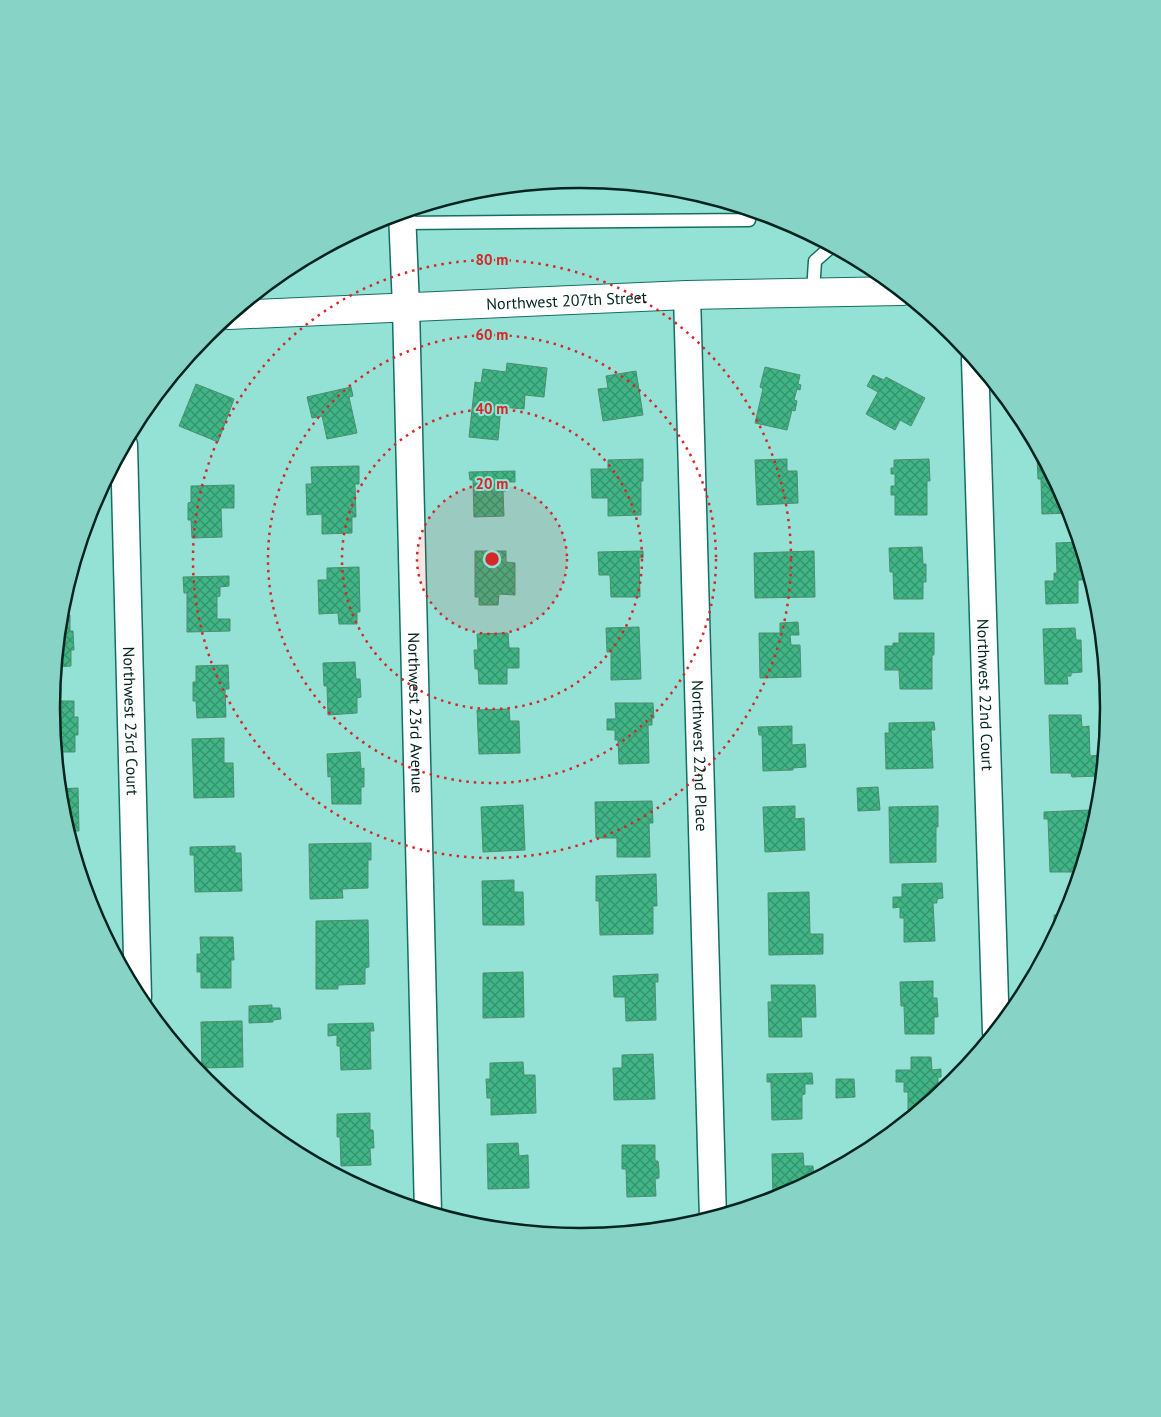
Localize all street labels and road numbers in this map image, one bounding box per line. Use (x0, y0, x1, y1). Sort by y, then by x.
street label: Northwest 207th Street (486, 287, 648, 314)
street label: Northwest 22nd Court (973, 619, 998, 772)
street label: Northwest 23rd Avenue (404, 632, 428, 794)
street label: Northwest 23rd Court (119, 646, 143, 796)
street label: Northwest 22nd Place (688, 680, 712, 832)

